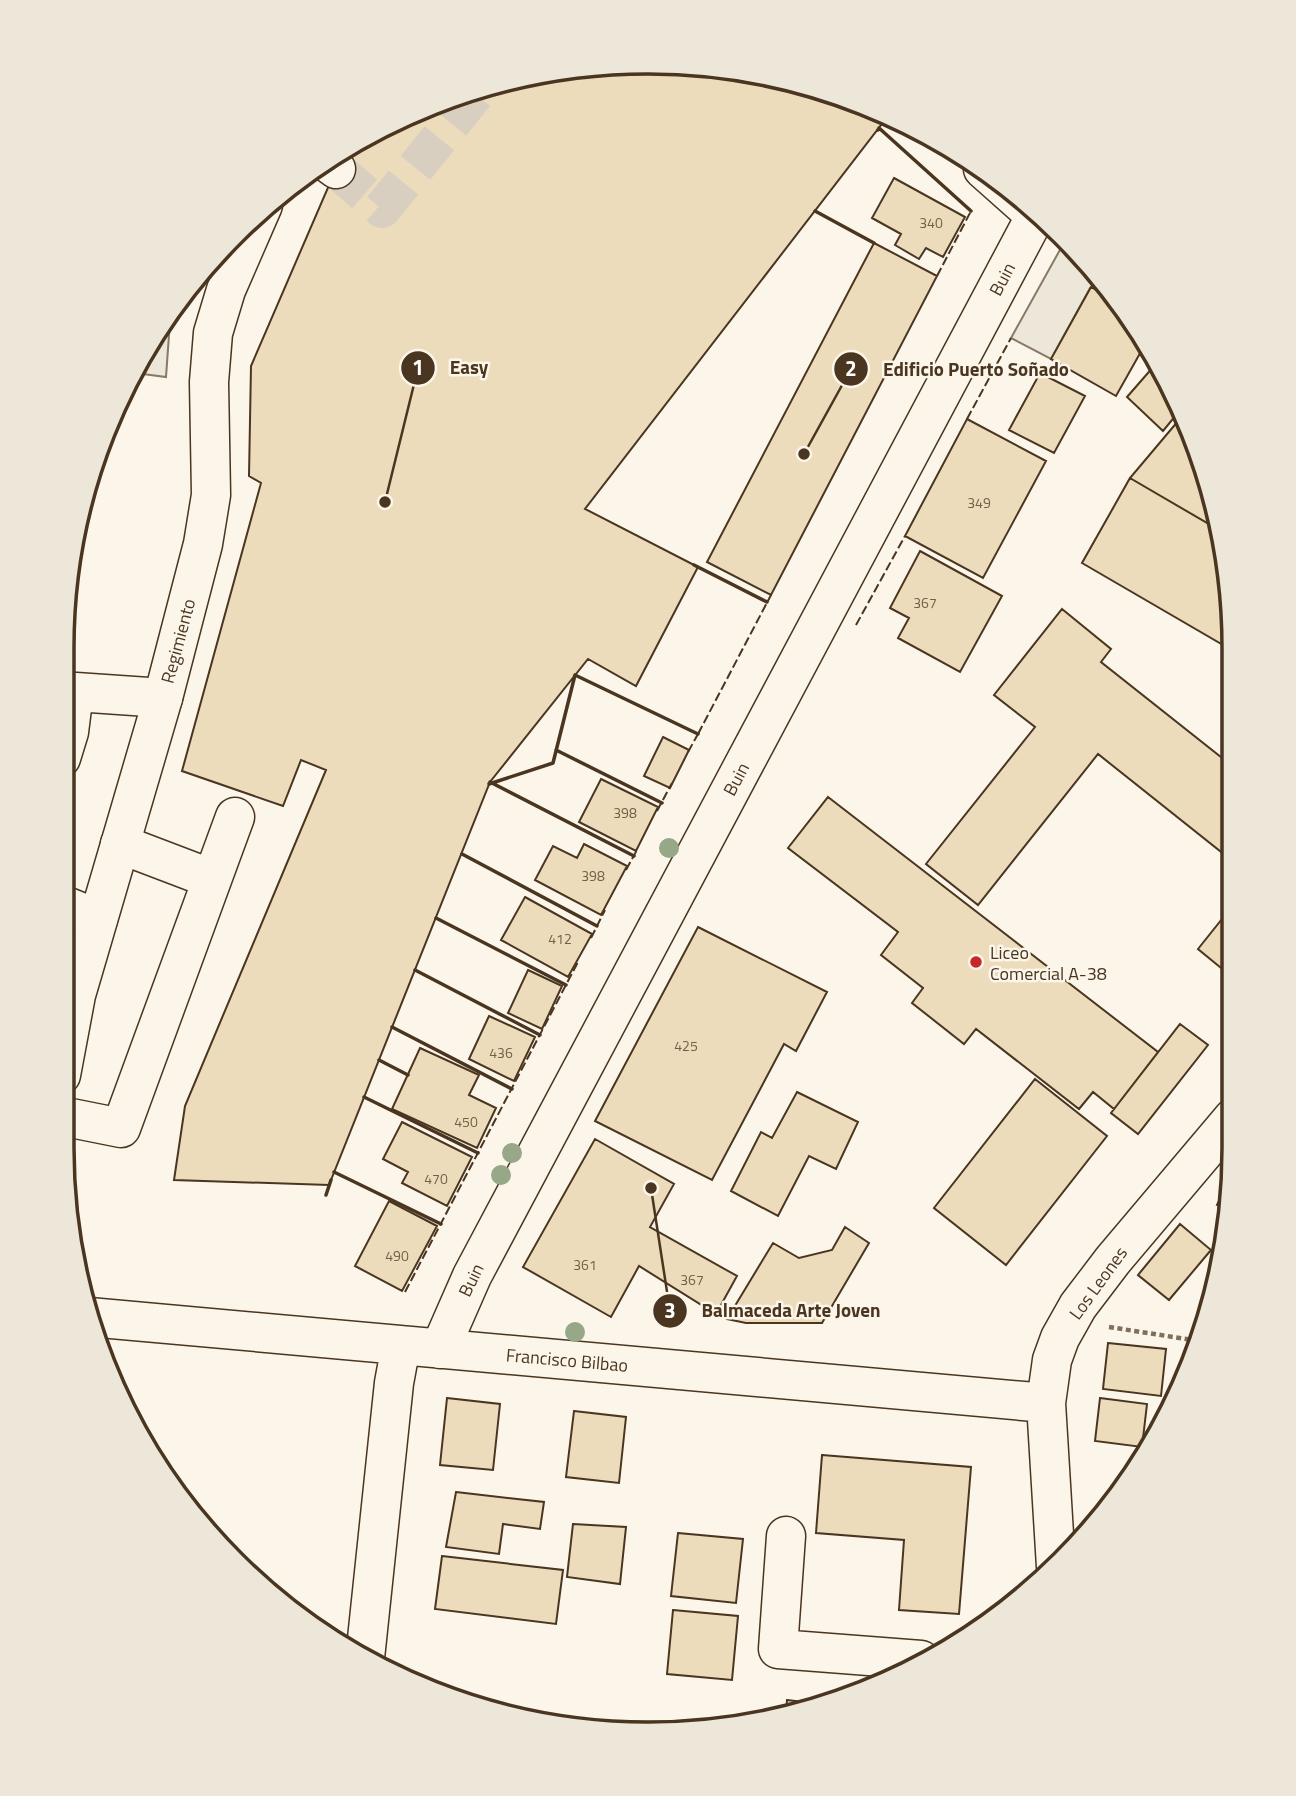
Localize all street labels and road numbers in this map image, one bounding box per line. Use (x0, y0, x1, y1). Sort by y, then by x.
street label: Buin (982, 258, 1022, 300)
street label: Regimiento (154, 596, 202, 686)
street label: Buin (716, 758, 756, 800)
street label: Los Leones (1062, 1241, 1134, 1325)
street label: Buin (451, 1259, 491, 1301)
street label: Francisco Bilbao (505, 1341, 629, 1379)

